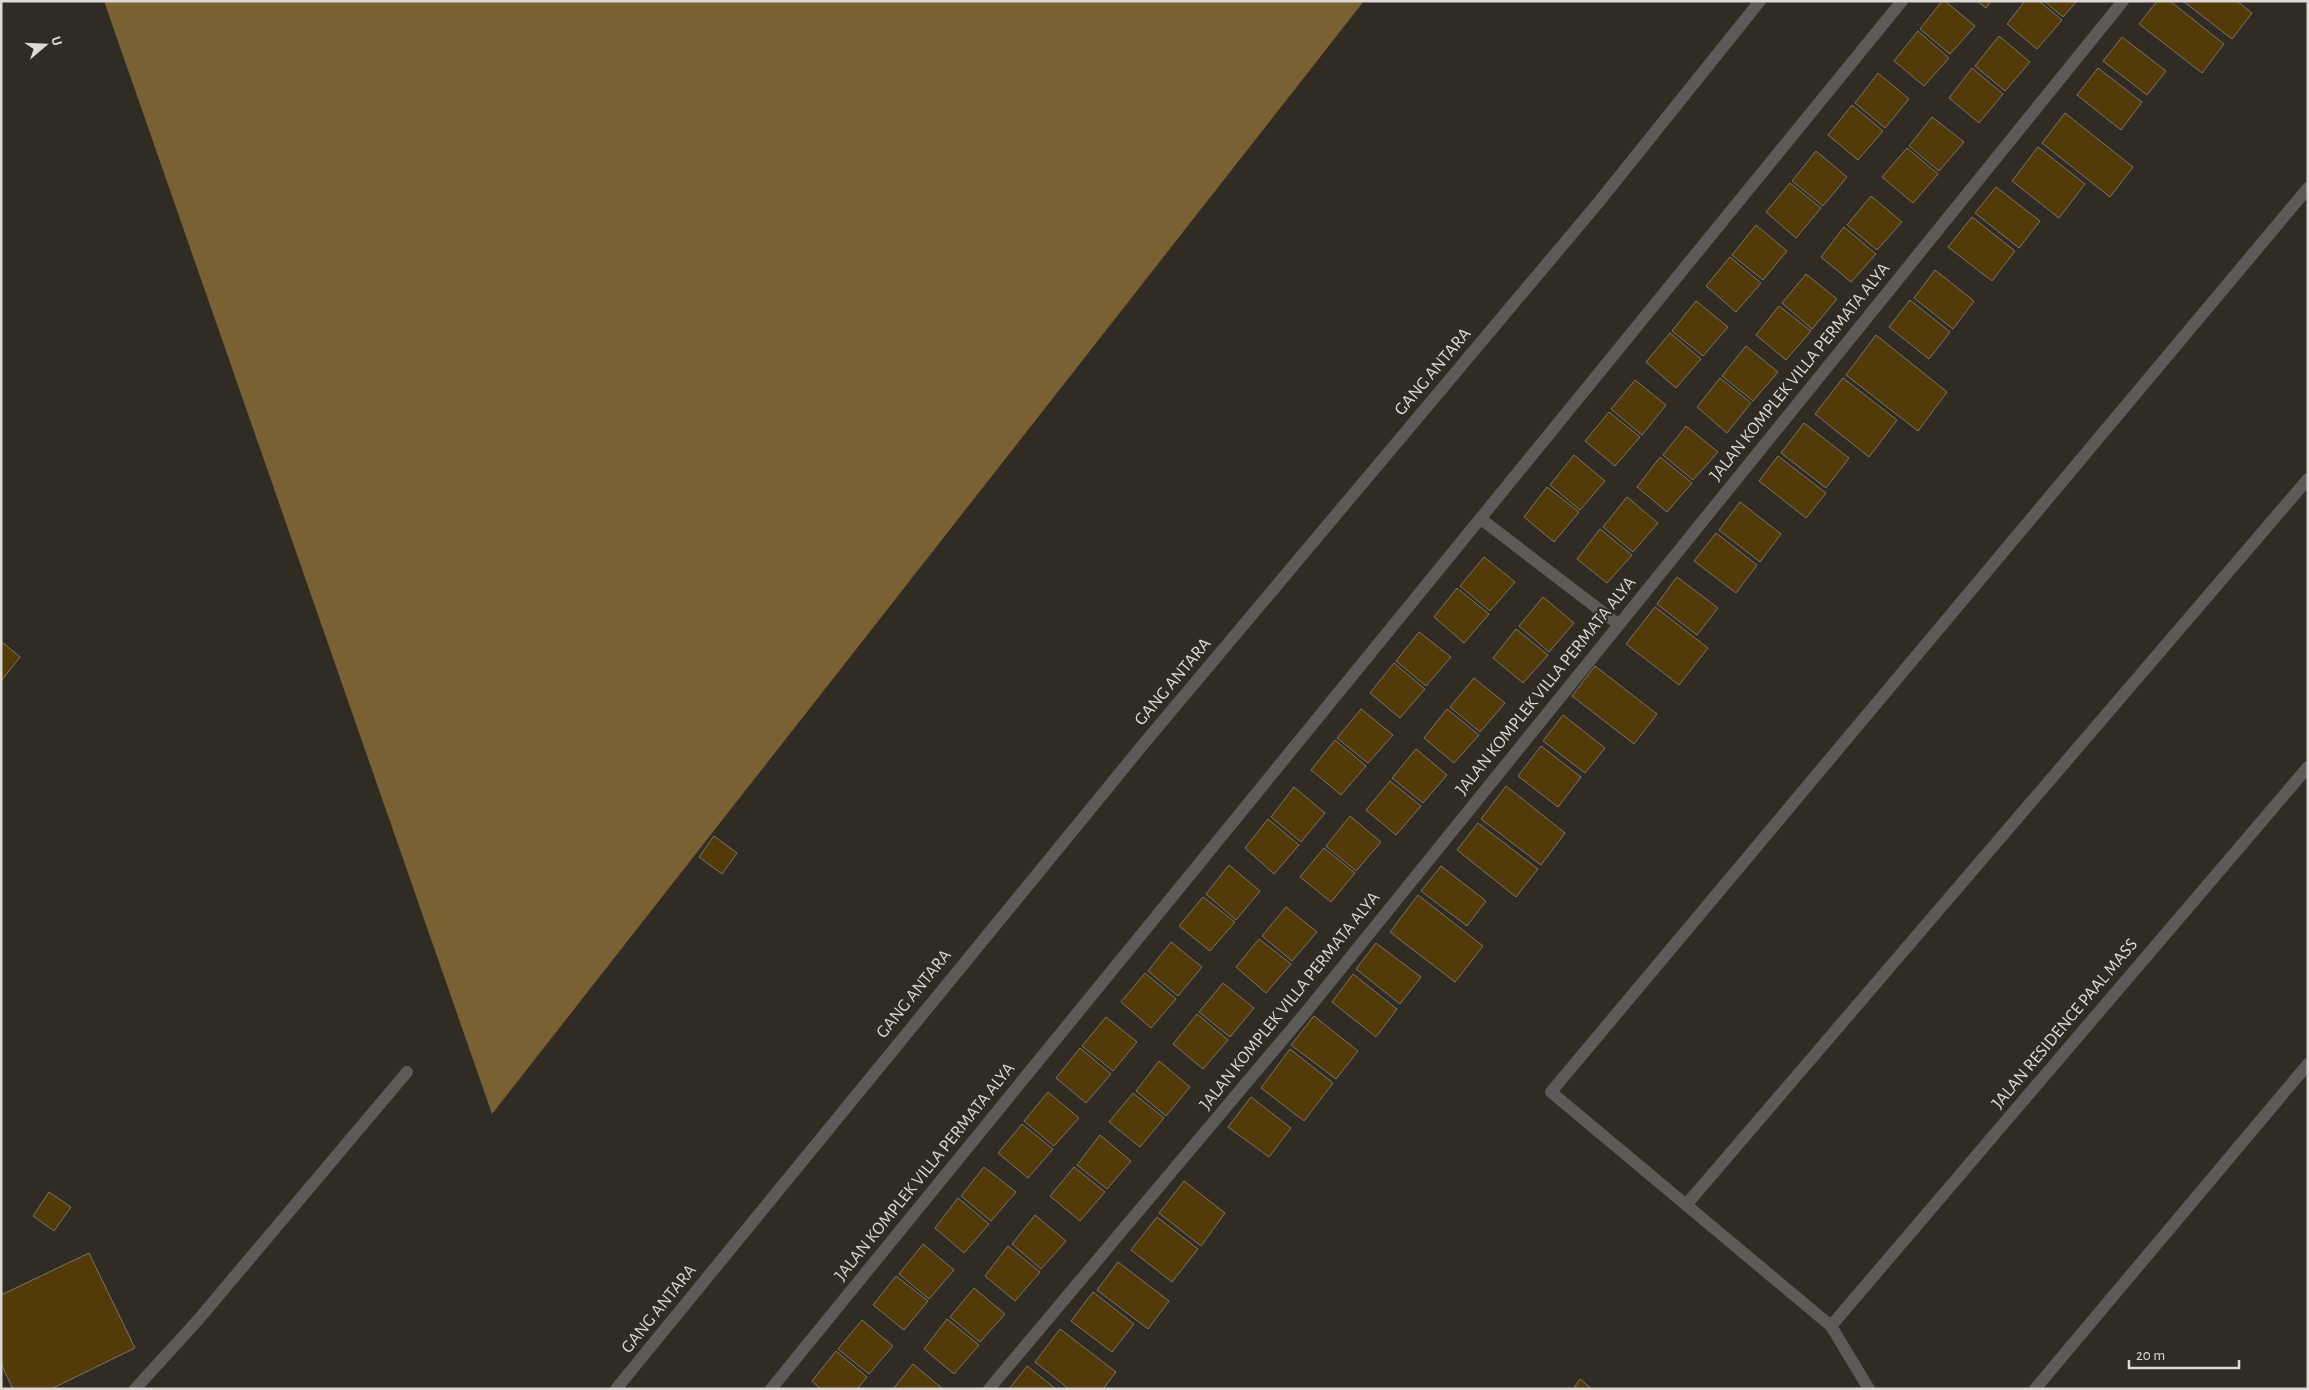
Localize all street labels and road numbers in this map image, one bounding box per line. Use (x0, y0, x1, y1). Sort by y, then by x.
street label: JALAN KOMPLEK VILLA PERMATA ALYA (1707, 259, 1894, 484)
street label: GANG ANTARA (1391, 324, 1475, 419)
street label: JALAN KOMPLEK VILLA PERMATA ALYA (1453, 573, 1640, 798)
street label: GANG ANTARA (1131, 634, 1215, 729)
street label: JALAN KOMPLEK VILLA PERMATA ALYA (1197, 888, 1384, 1113)
street label: JALAN RESIDENCE PAAL MASS (1989, 936, 2141, 1112)
street label: GANG ANTARA (873, 946, 955, 1042)
street label: JALAN KOMPLEK VILLA PERMATA ALYA (832, 1059, 1019, 1284)
street label: GANG ANTARA (618, 1261, 700, 1357)

